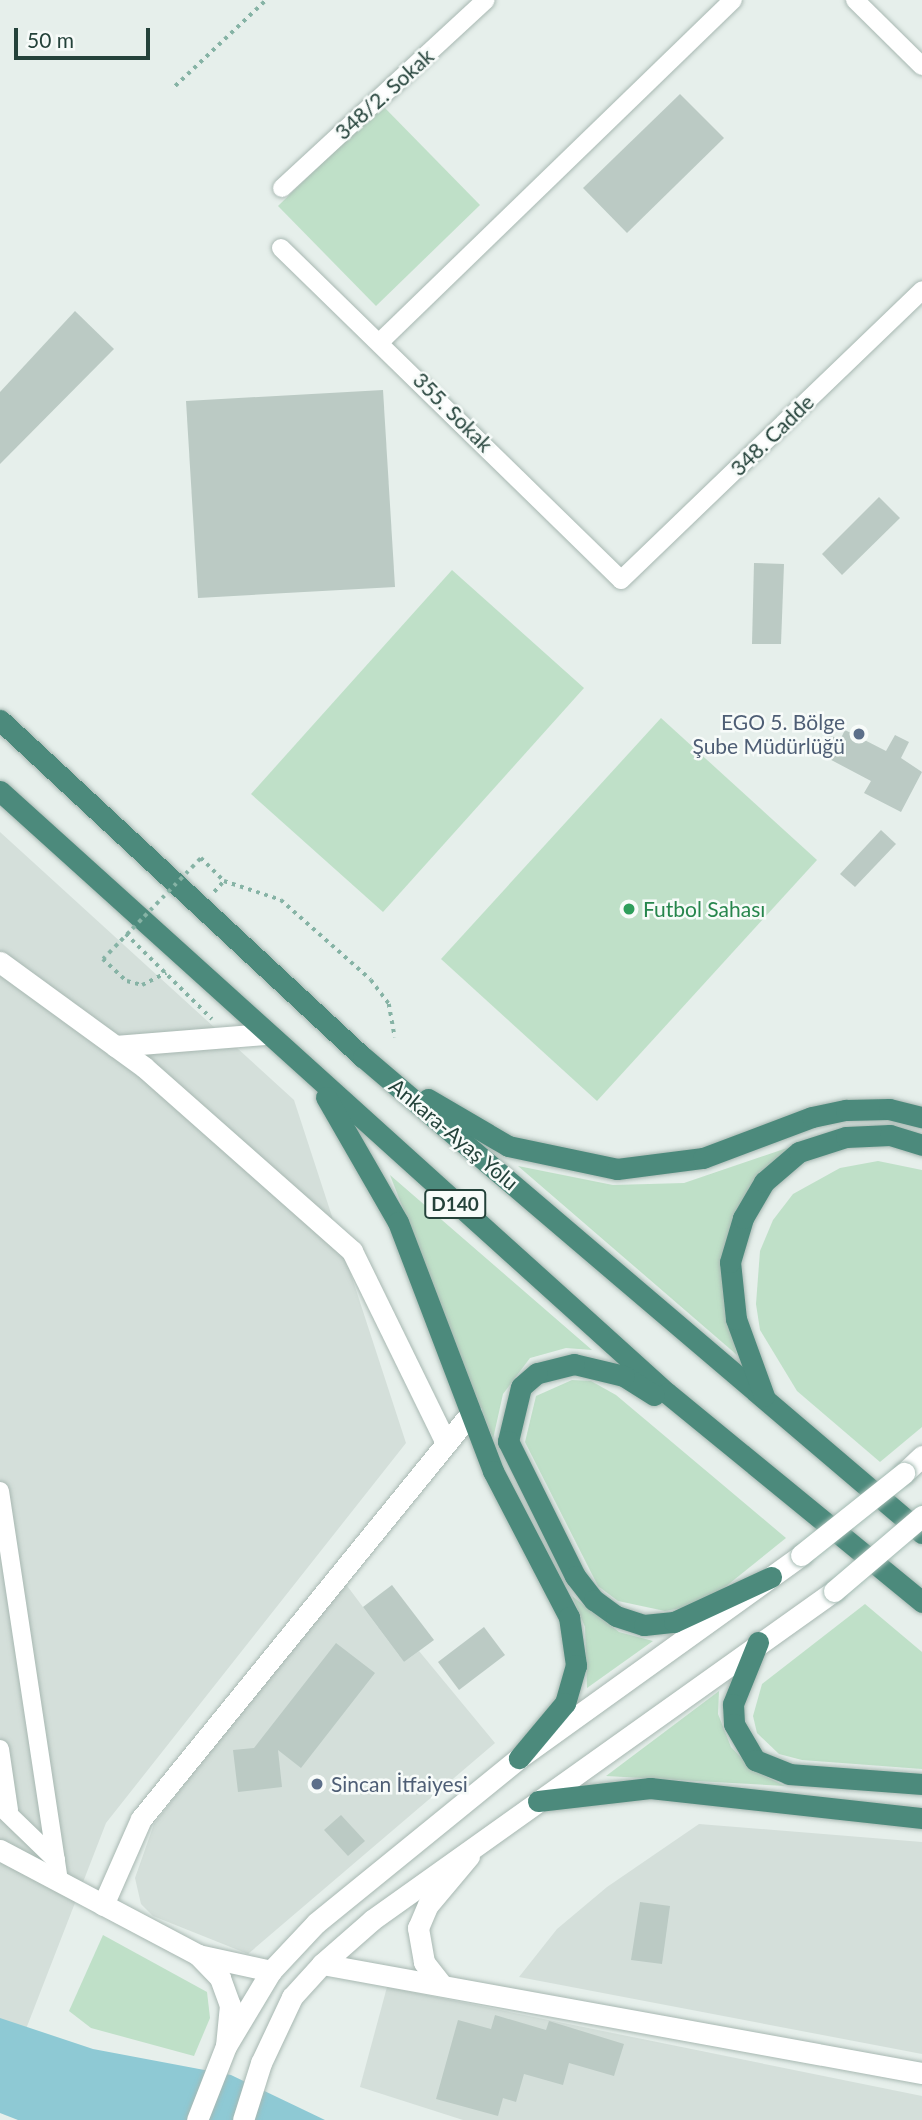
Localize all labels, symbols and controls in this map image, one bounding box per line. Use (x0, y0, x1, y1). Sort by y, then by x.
scale bar (18, 14, 154, 58)
text: 50 m (27, 27, 74, 52)
street label: 348/2. Sokak (330, 43, 438, 145)
street label: 355. Sokak (408, 367, 498, 457)
street label: 348. Cadde (725, 389, 819, 481)
place label: EGO 5. Bölge Şube Müdürlüğü (692, 709, 845, 759)
marker: EGO 5. Bölge Şube Müdürlüğü (851, 726, 867, 742)
place label: Futbol Sahası (643, 896, 765, 922)
marker: Futbol Sahası (621, 901, 637, 917)
street label: Ankara-Ayaş Yolu (384, 1073, 524, 1195)
road number: D140 (424, 1188, 486, 1220)
place label: Sincan İtfaiyesi (331, 1771, 468, 1797)
marker: Sincan İtfaiyesi (309, 1776, 325, 1792)

